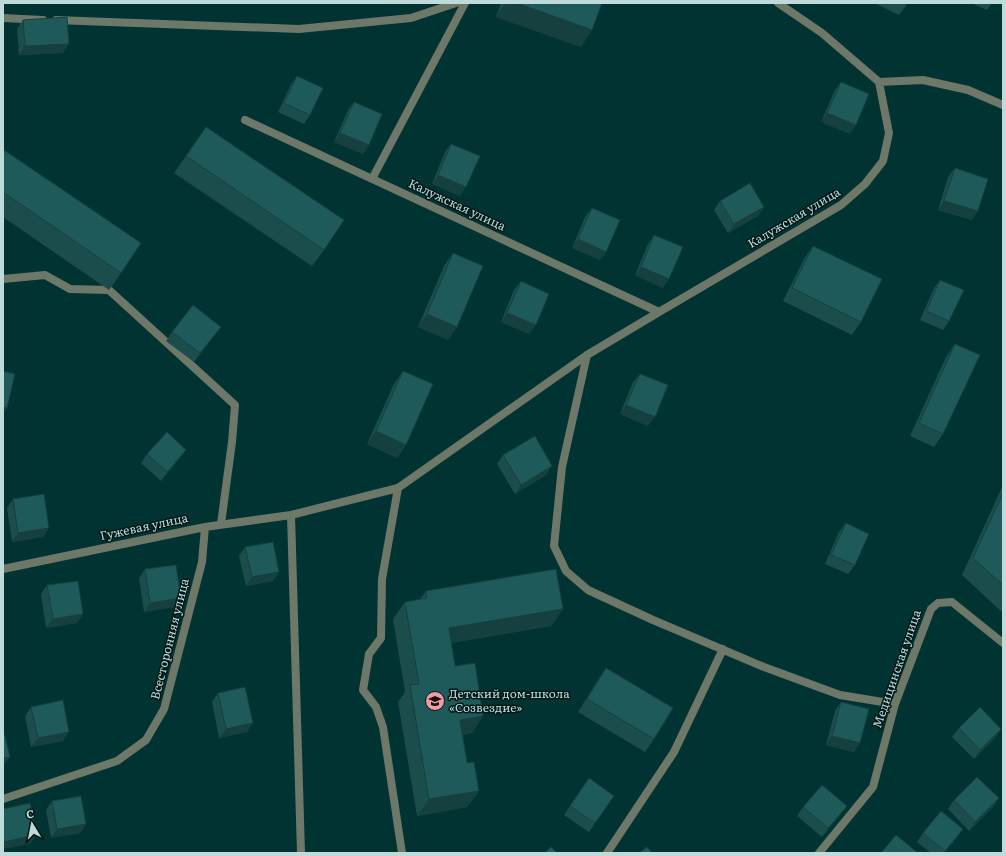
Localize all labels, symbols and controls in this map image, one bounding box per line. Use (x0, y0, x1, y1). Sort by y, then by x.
street label: Калужская улица (406, 174, 509, 235)
street label: Калужская улица (744, 182, 844, 252)
street label: Гужевая улица (98, 508, 190, 544)
street label: Всесторонняя улица (145, 576, 193, 701)
street label: Медицинская улица (867, 606, 925, 730)
place label: Детский дом-школа «Созвездие» (449, 684, 570, 716)
school or university icon: Детский дом-школа «Созвездие» (424, 690, 446, 712)
north arrow (12, 804, 52, 844)
text: С (25, 805, 36, 822)

